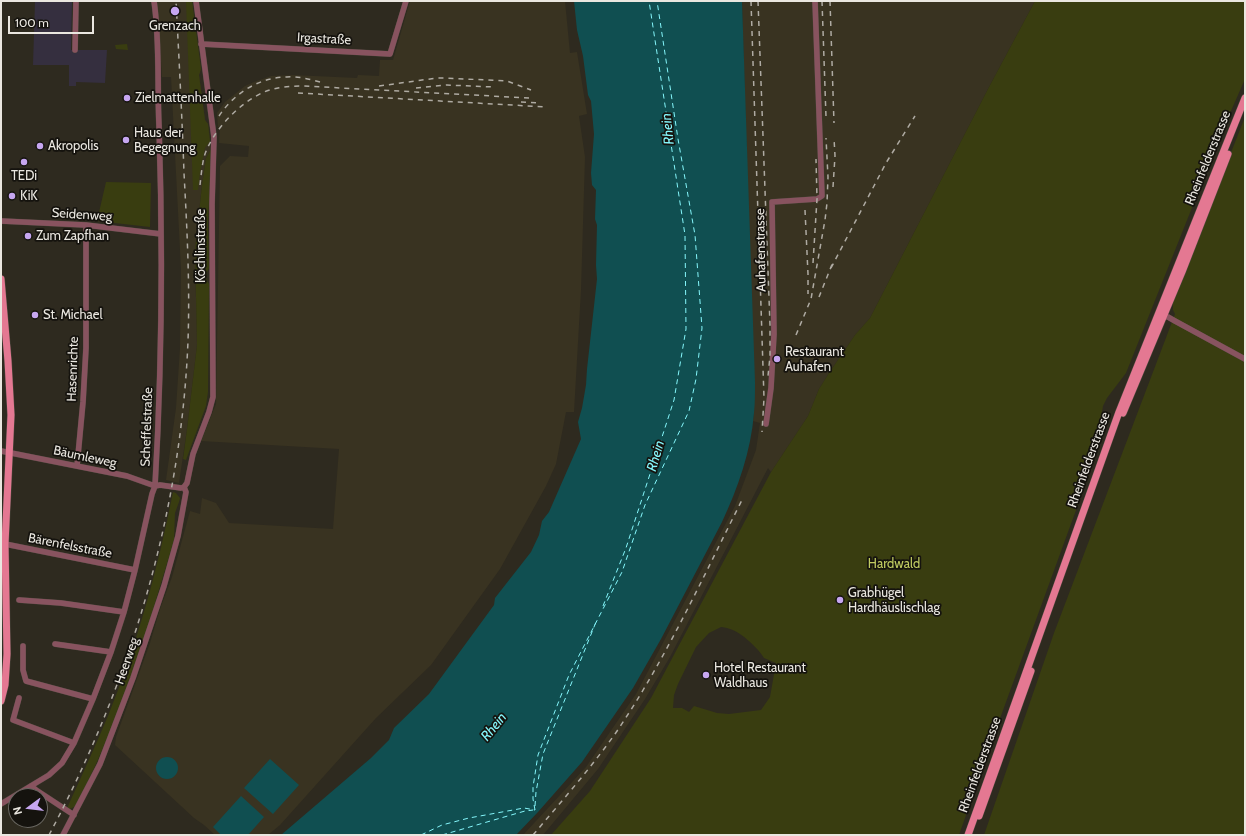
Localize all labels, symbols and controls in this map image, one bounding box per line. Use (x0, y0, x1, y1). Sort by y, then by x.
marker: Grenzach (169, 5, 181, 17)
scale bar (10, 8, 96, 34)
text: 100 m (15, 15, 49, 30)
place label: Grenzach (149, 18, 201, 34)
street label: Irgastraße (297, 30, 351, 48)
place label: Zielmattenhalle (135, 90, 221, 106)
marker: Zielmattenhalle (122, 93, 132, 103)
street label: Rheinfelderstrasse (1182, 108, 1234, 208)
water label: Rhein (658, 112, 678, 146)
place label: Haus der Begegnung (134, 125, 196, 156)
marker: Haus der Begegnung (121, 135, 131, 145)
place label: Akropolis (48, 138, 99, 154)
marker: Akropolis (35, 141, 45, 151)
marker: TEDi (19, 157, 29, 167)
place label: TEDi (11, 168, 37, 184)
place label: KiK (20, 188, 38, 204)
marker: KiK (7, 191, 17, 201)
street label: Seidenweg (51, 205, 113, 225)
street label: Auhafenstrasse (752, 208, 770, 292)
street label: Köchlinstraße (193, 209, 209, 283)
place label: Zum Zapfhan (36, 228, 109, 244)
marker: Zum Zapfhan (23, 231, 33, 241)
place label: St. Michael (43, 307, 103, 323)
marker: St. Michael (30, 310, 40, 320)
street label: Hasenrichte (64, 336, 82, 402)
place label: Restaurant Auhafen (785, 344, 844, 375)
marker: Restaurant Auhafen (772, 354, 782, 364)
street label: Scheffelstraße (138, 387, 156, 467)
street label: Rheinfelderstrasse (1064, 410, 1114, 510)
water label: Rhein (644, 439, 668, 473)
street label: Bäumleweg (52, 443, 118, 471)
street label: Bärenfelsstraße (27, 530, 113, 562)
park label: Hardwald (868, 556, 920, 572)
place label: Grabhügel Hardhäuslischlag (848, 585, 940, 616)
marker: Grabhügel Hardhäuslischlag (835, 595, 845, 605)
street label: Heerweg (112, 635, 142, 687)
place label: Hotel Restaurant Waldhaus (714, 660, 806, 691)
marker: Hotel Restaurant Waldhaus (701, 670, 711, 680)
water label: Rhein (478, 709, 510, 745)
street label: Rheinfelderstrasse (955, 715, 1005, 815)
north arrow (8, 788, 48, 828)
text: N (10, 805, 25, 816)

